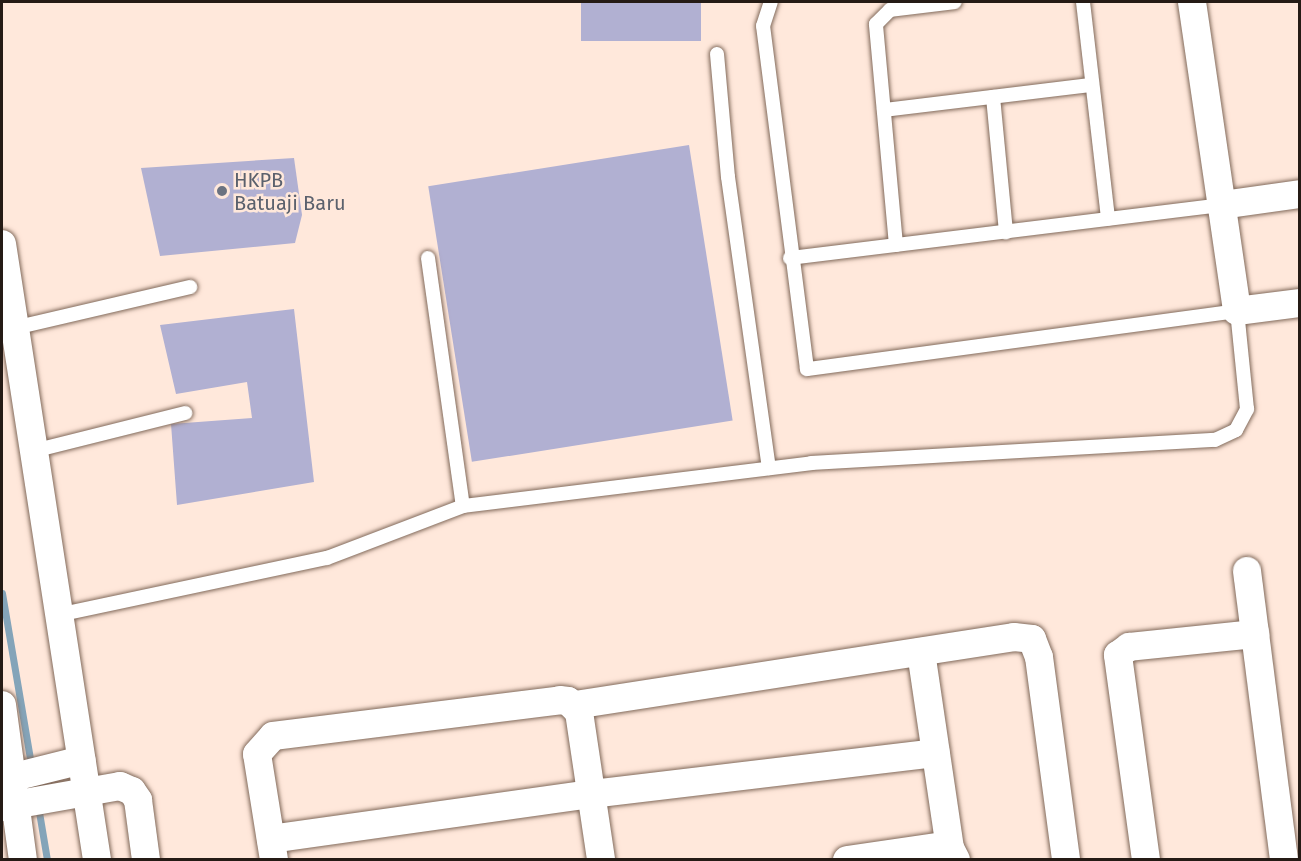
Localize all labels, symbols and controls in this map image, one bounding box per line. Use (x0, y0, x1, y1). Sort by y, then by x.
place label: HKPB Batuaji Baru (234, 168, 346, 215)
marker: HKPB Batuaji Baru (215, 184, 229, 198)

